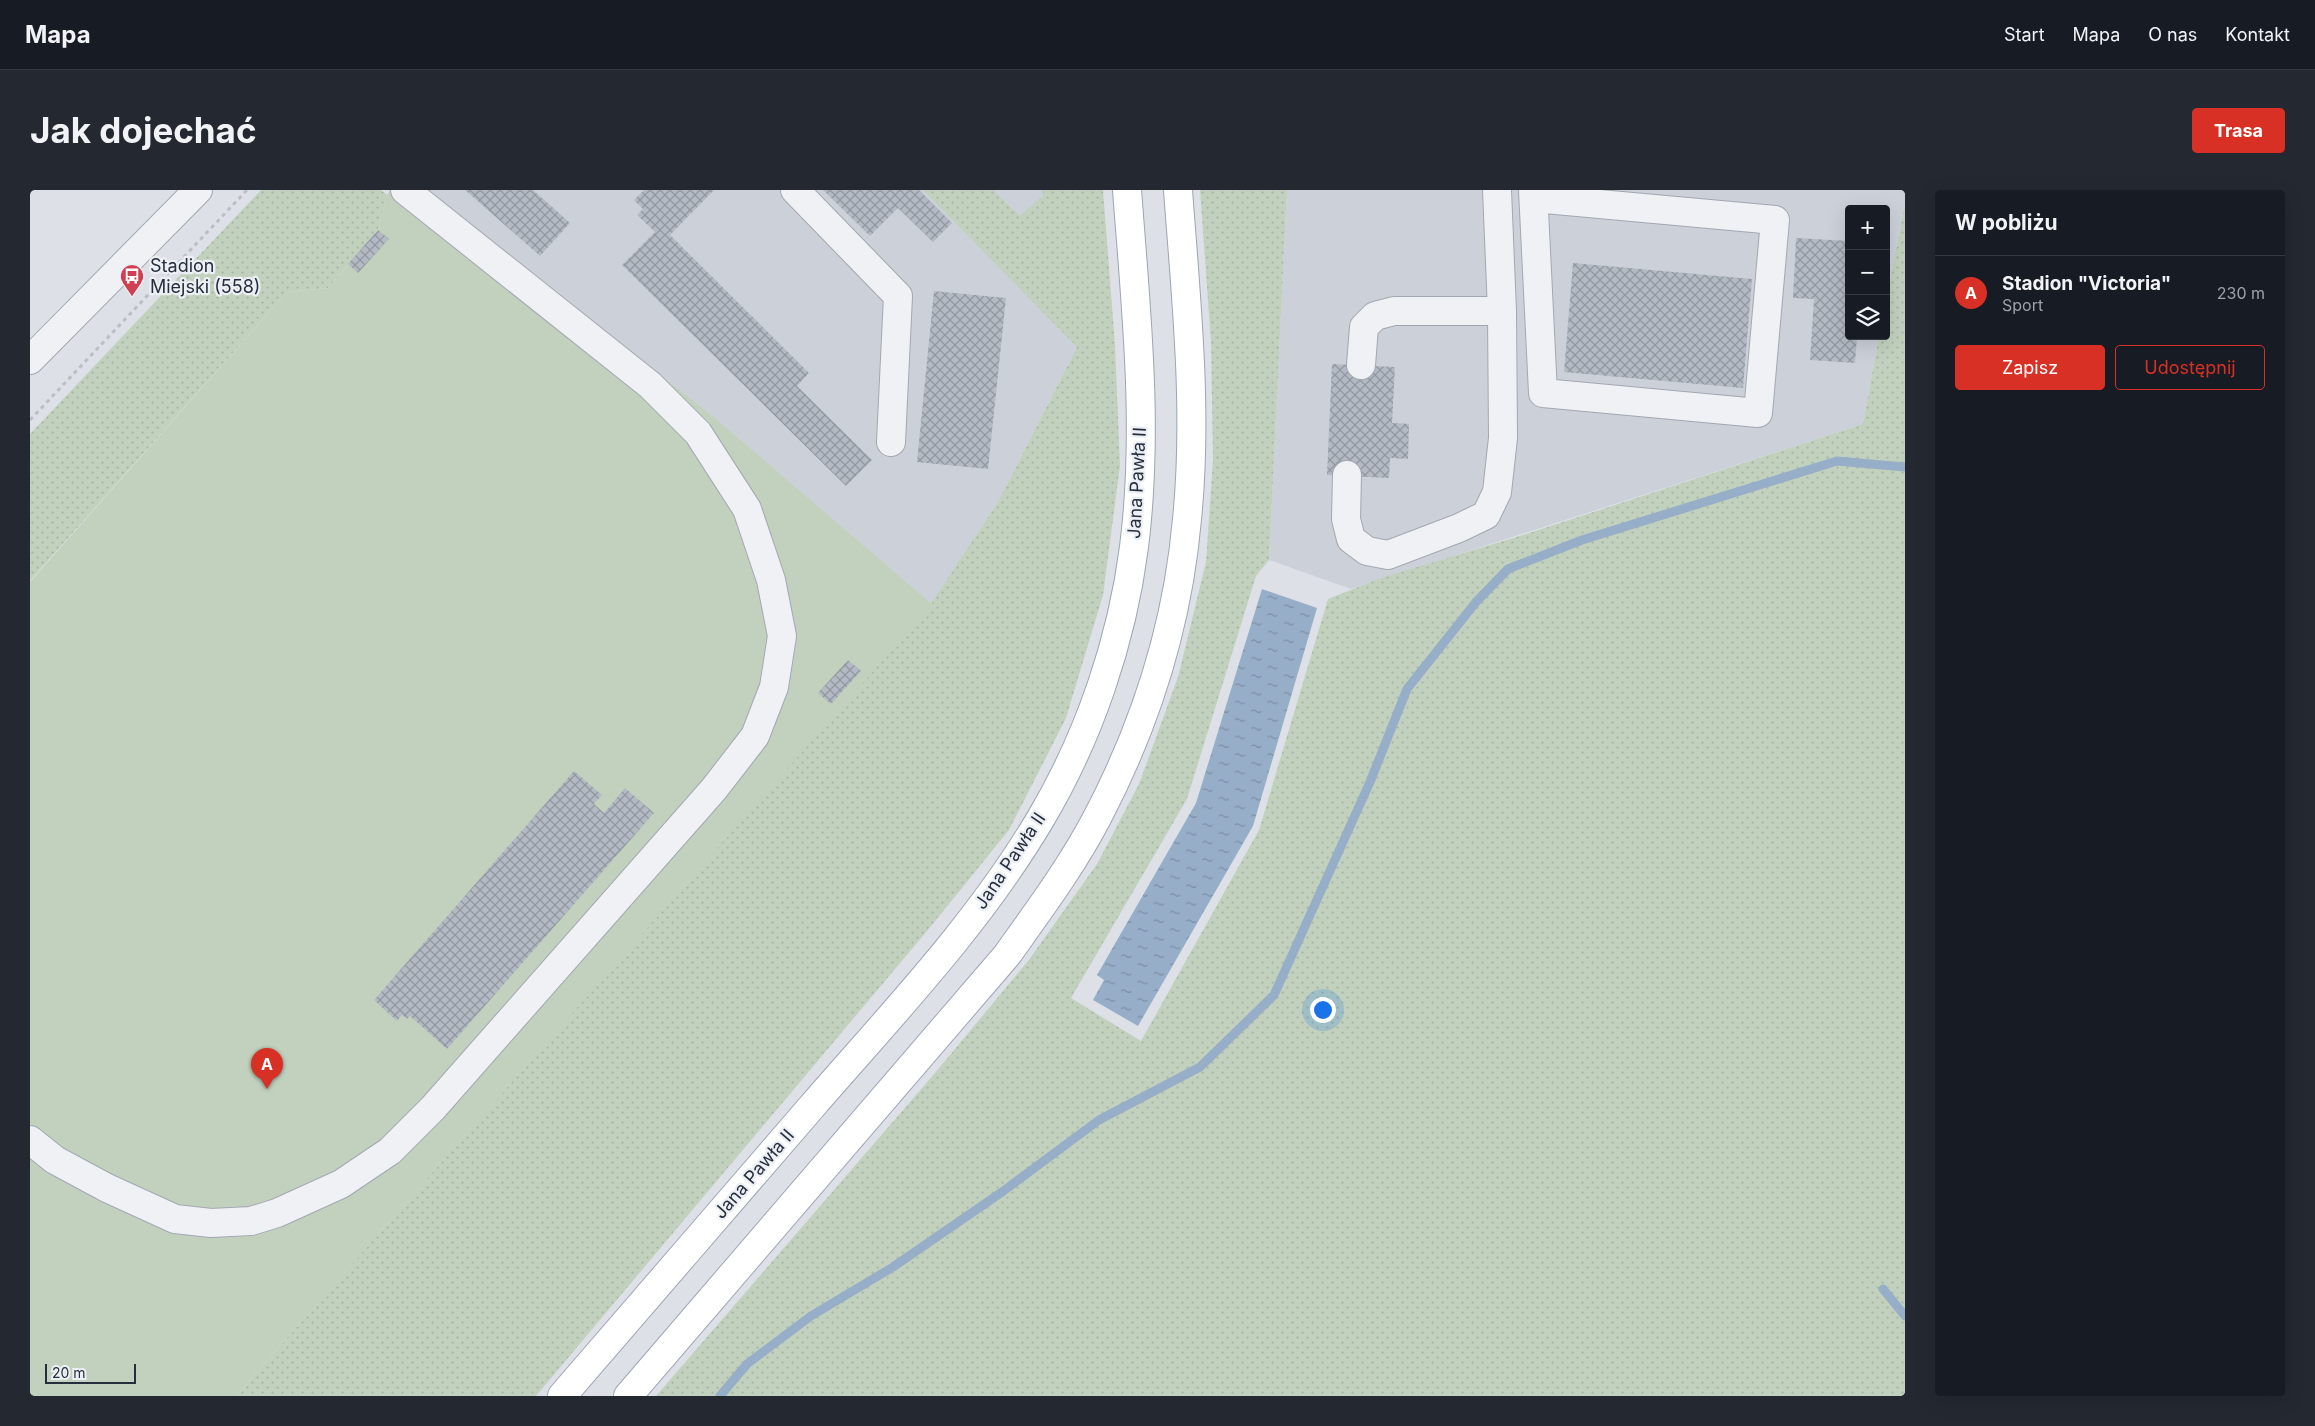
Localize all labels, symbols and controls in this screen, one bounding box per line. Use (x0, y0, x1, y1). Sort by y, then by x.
text: Mapa (25, 20, 91, 49)
text: Start (2004, 24, 2045, 45)
text: Mapa (2073, 24, 2120, 45)
text: O nas (2148, 24, 2197, 45)
text: Kontakt (2225, 24, 2290, 45)
button: Trasa (2192, 108, 2285, 153)
text: Jak dojechać (30, 109, 257, 151)
map controls (1845, 205, 1890, 340)
button: + (1845, 205, 1890, 250)
text: W pobliżu (1955, 210, 2058, 235)
button: − (1845, 250, 1890, 295)
place label: Stadion Miejski (558) (150, 255, 260, 297)
bus stop icon: Stadion Miejski (558) (119, 263, 145, 297)
text: Stadion "Victoria" (2002, 272, 2171, 295)
text: A (1965, 283, 1977, 303)
text: 230 m (2217, 283, 2265, 303)
button: layers (1845, 295, 1890, 340)
text: Sport (2002, 295, 2043, 315)
button: Zapisz (1955, 345, 2105, 390)
button: Udostępnij (2115, 345, 2265, 390)
street label: Jana Pawła II (1123, 427, 1150, 539)
street label: Jana Pawła II (970, 809, 1050, 913)
your location (1310, 997, 1336, 1023)
pin: A (251, 1048, 283, 1089)
street label: Jana Pawła II (709, 1125, 798, 1223)
scale bar (45, 1361, 136, 1384)
text: 20 m (52, 1364, 86, 1381)

